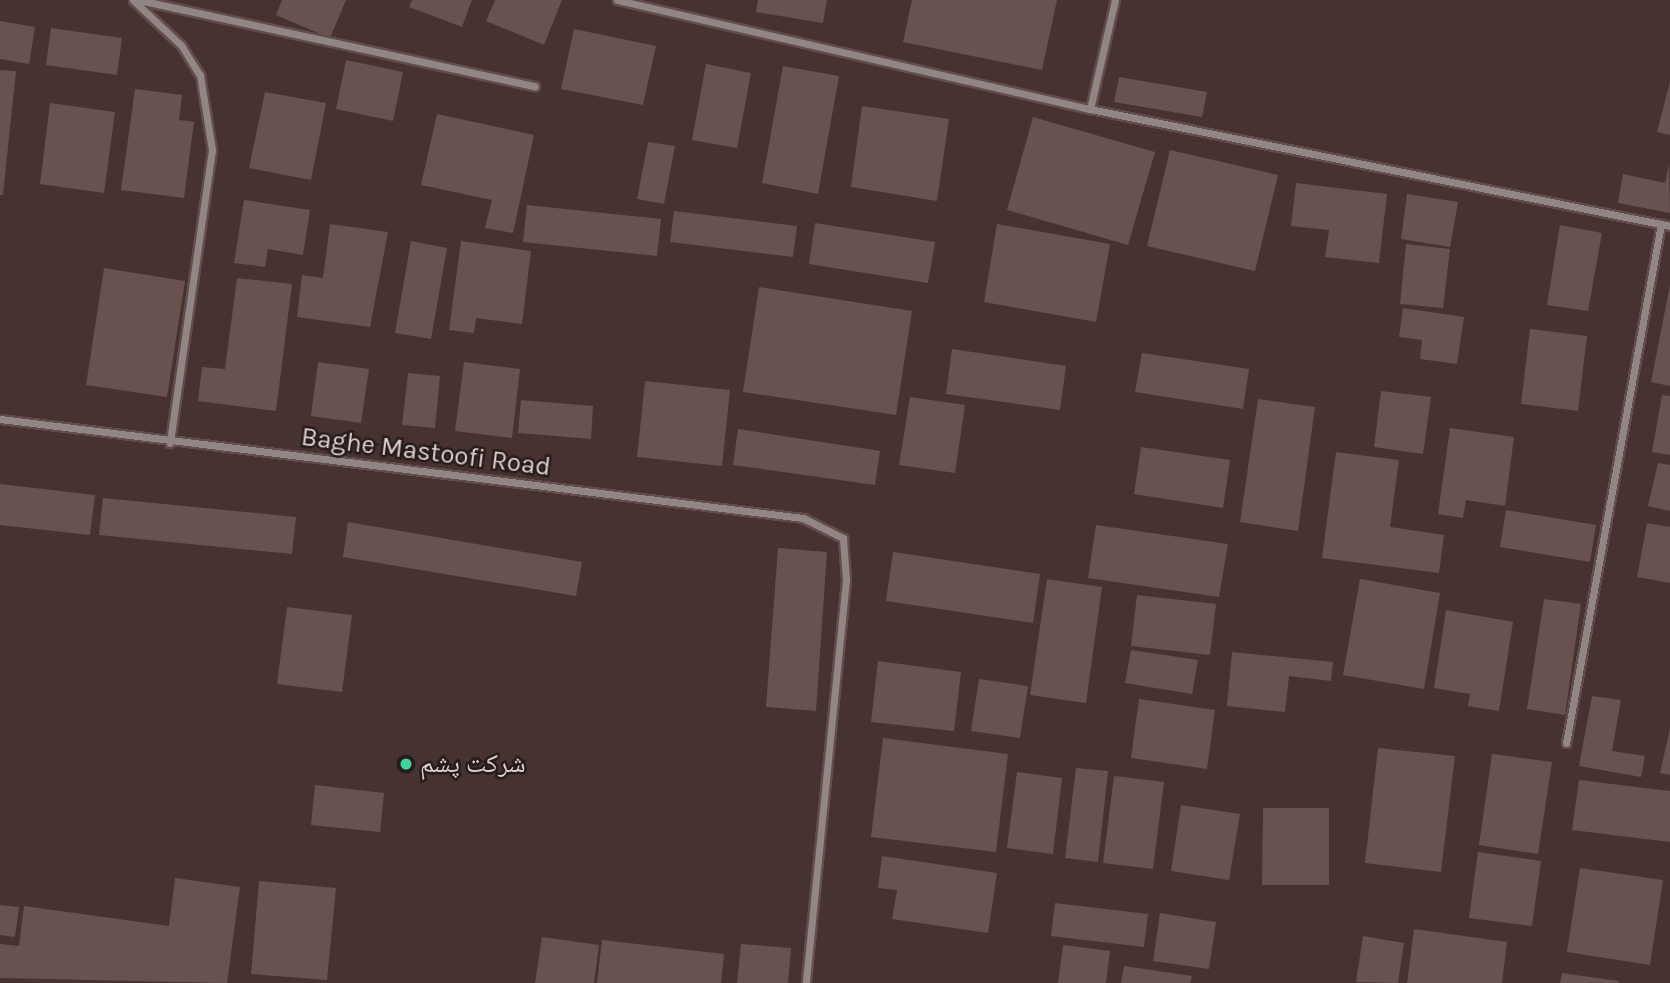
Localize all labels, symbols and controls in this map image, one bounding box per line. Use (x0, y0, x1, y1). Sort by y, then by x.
street label: Baghe Mastoofi Road (299, 421, 553, 483)
place label: شرکت پشم (420, 748, 526, 780)
marker: شرکت پشم (398, 756, 414, 772)

